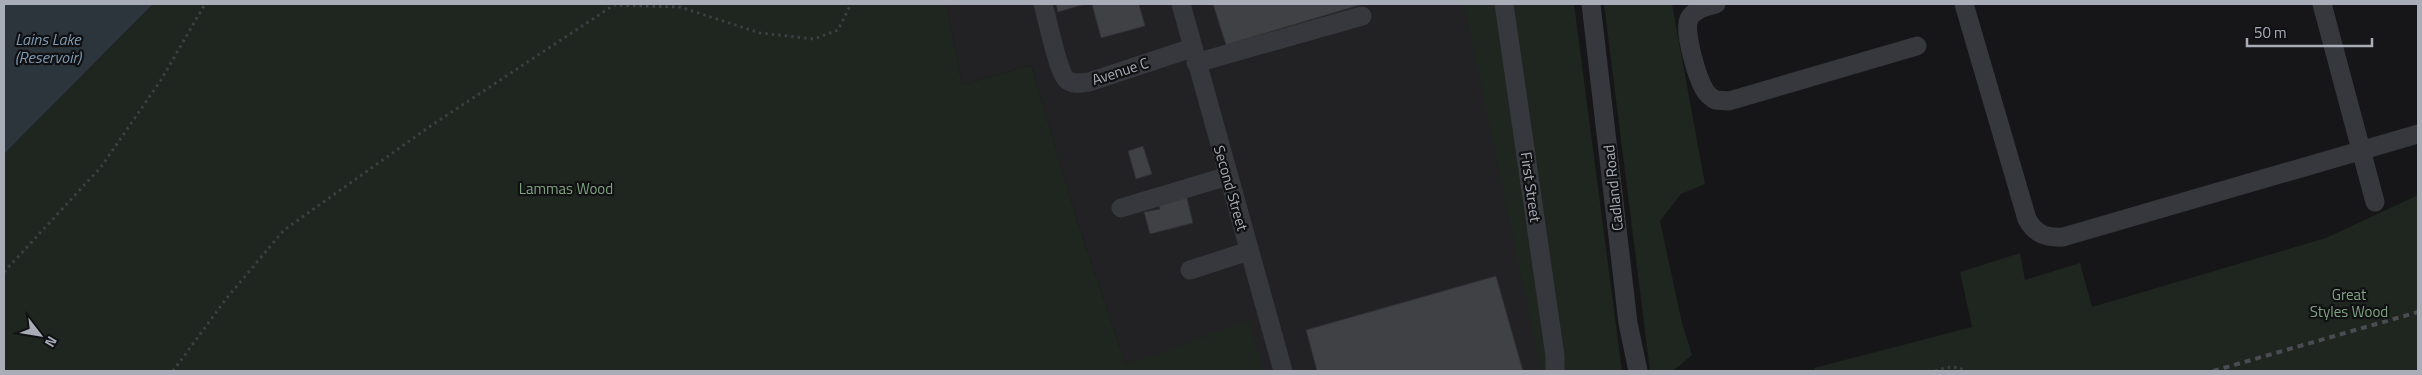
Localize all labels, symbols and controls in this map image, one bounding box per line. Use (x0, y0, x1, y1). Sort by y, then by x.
scale bar (2247, 15, 2372, 47)
text: 50 m (2254, 21, 2287, 44)
water label: Lains Lake (Reservoir) (15, 27, 82, 69)
street label: Avenue C (1089, 51, 1151, 91)
street label: Second Street (1208, 143, 1254, 234)
street label: Cadland Road (1597, 144, 1629, 232)
street label: First Street (1515, 150, 1547, 224)
park label: Lammas Wood (519, 177, 613, 200)
park label: Great Styles Wood (2310, 283, 2388, 323)
north arrow (15, 310, 65, 360)
text: N (40, 332, 63, 352)

